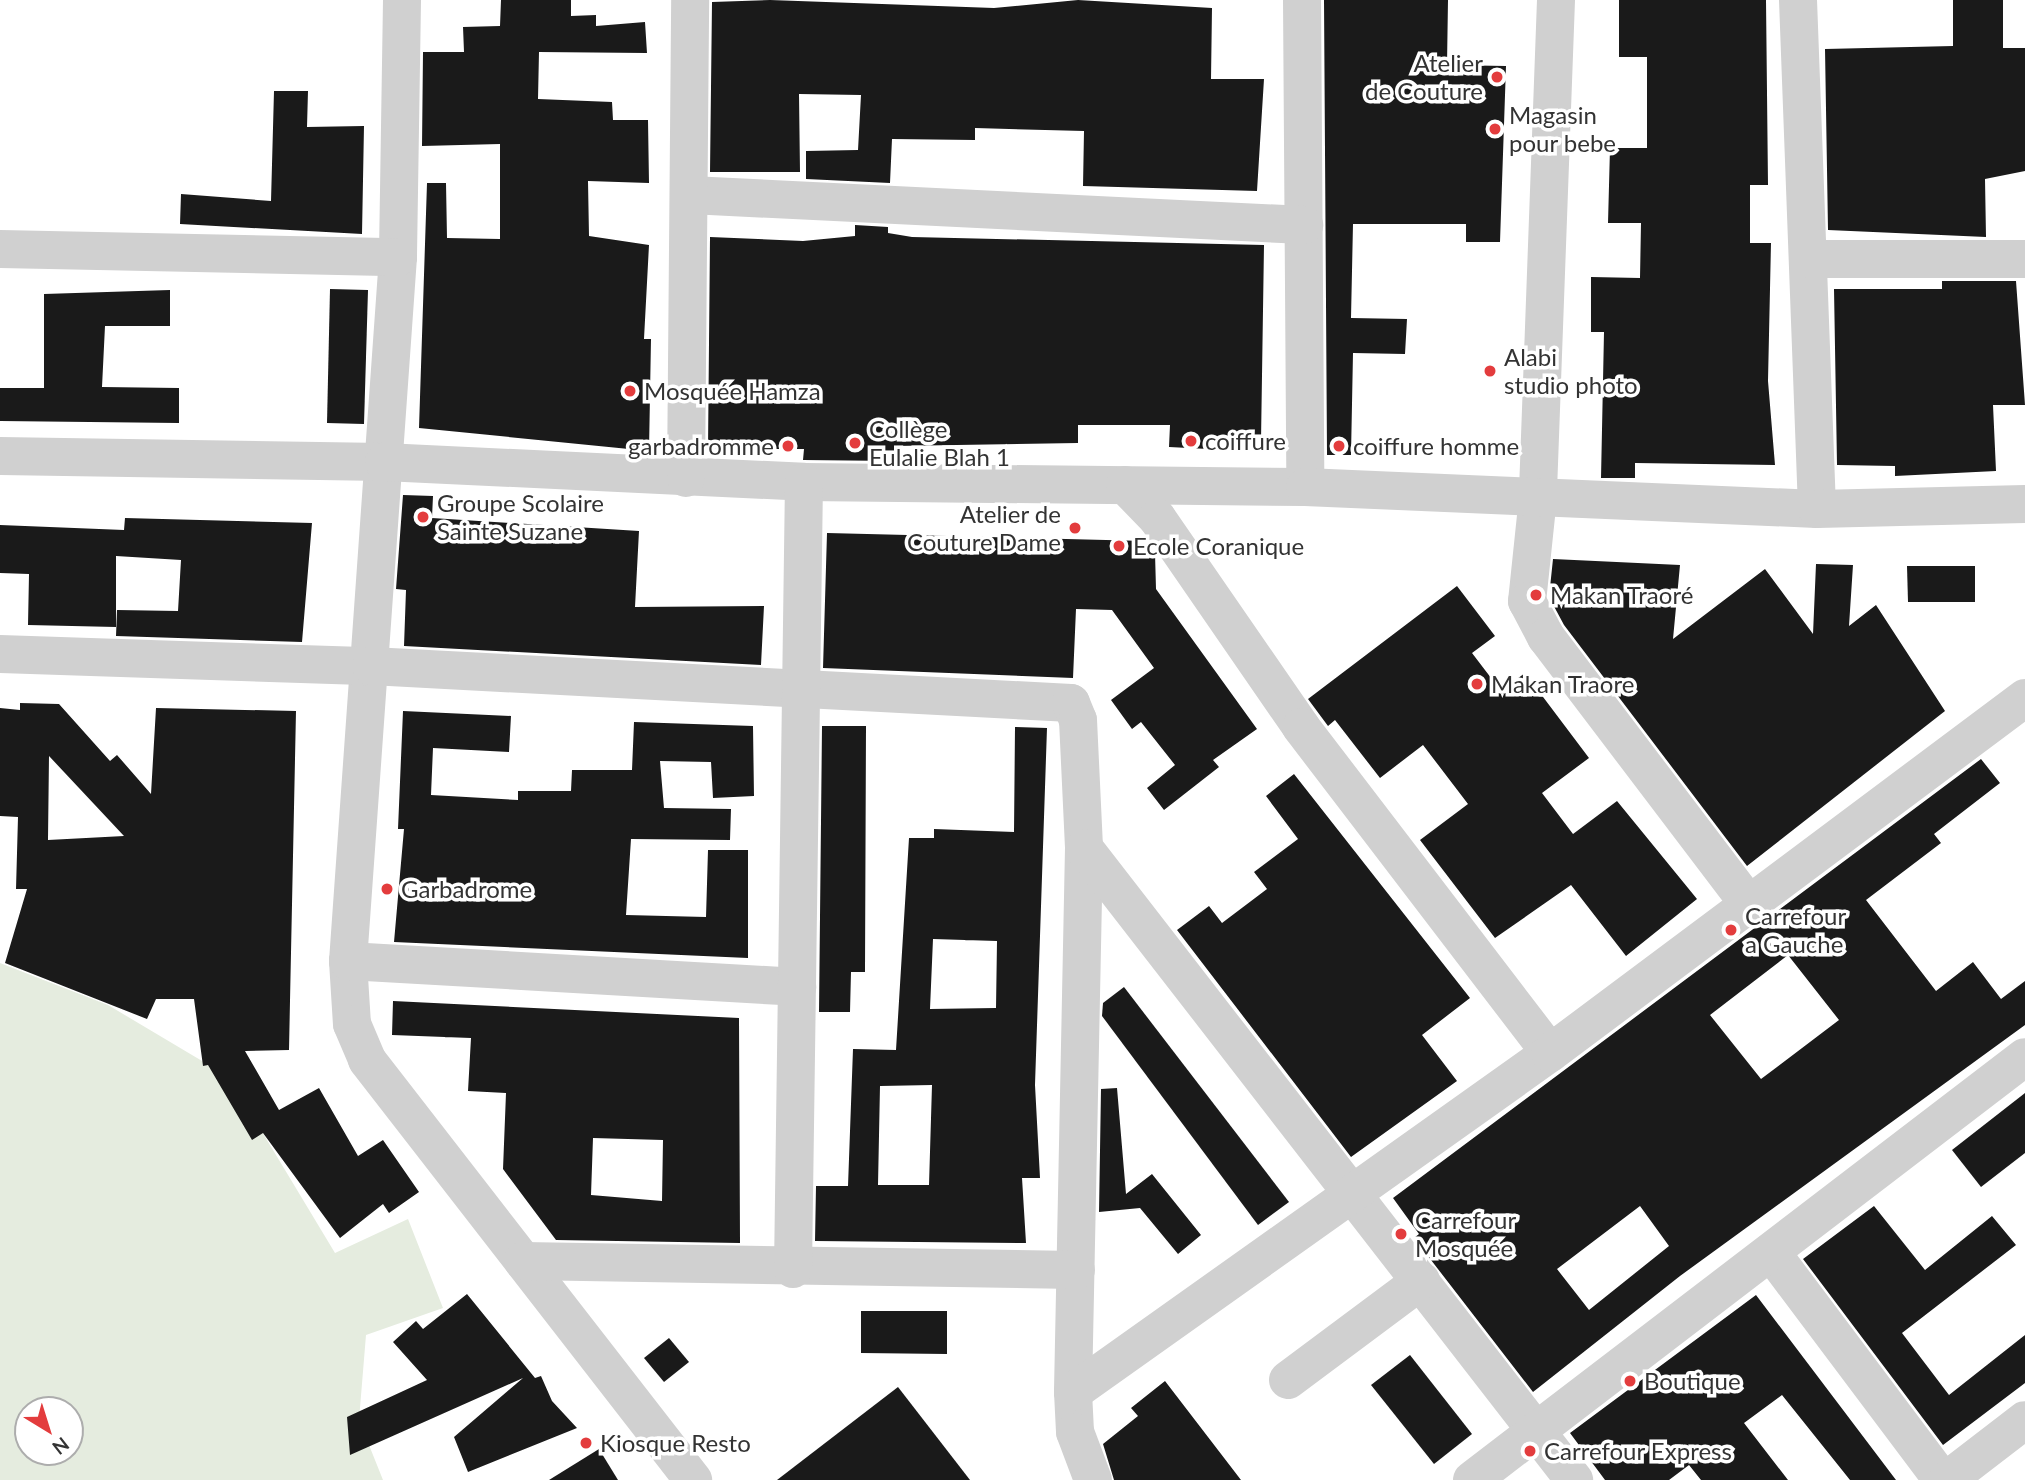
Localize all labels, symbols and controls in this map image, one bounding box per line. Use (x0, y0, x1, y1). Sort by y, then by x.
place label: Atelier de Couture (1365, 49, 1483, 105)
marker: Atelier de Couture (1489, 69, 1505, 85)
place label: Magasin pour bebe (1509, 101, 1617, 157)
marker: Magasin pour bebe (1487, 121, 1503, 137)
place label: Alabi studio photo (1504, 343, 1638, 399)
marker: Alabi studio photo (1482, 363, 1498, 379)
place label: Mosquée Hamza (644, 377, 821, 405)
marker: Mosquée Hamza (622, 383, 638, 399)
place label: Collège Eulalie Blah 1 (869, 415, 1010, 471)
place label: coiffure (1205, 427, 1286, 455)
place label: garbadromme (628, 432, 774, 460)
place label: coiffure homme (1353, 432, 1519, 460)
marker: coiffure (1183, 433, 1199, 449)
marker: Collège Eulalie Blah 1 (847, 435, 863, 451)
marker: garbadromme (780, 438, 796, 454)
marker: coiffure homme (1331, 438, 1347, 454)
place label: Groupe Scolaire Sainte Suzane (437, 489, 604, 545)
place label: Atelier de Couture Dame (907, 500, 1061, 556)
marker: Groupe Scolaire Sainte Suzane (415, 509, 431, 525)
marker: Atelier de Couture Dame (1067, 520, 1083, 536)
place label: Ecole Coranique (1133, 532, 1304, 560)
marker: Ecole Coranique (1111, 538, 1127, 554)
place label: Makan Traoré (1550, 581, 1694, 609)
marker: Makan Traoré (1528, 587, 1544, 603)
place label: Makan Traore (1491, 670, 1635, 698)
marker: Makan Traore (1469, 676, 1485, 692)
place label: Garbadrome (401, 875, 532, 903)
marker: Garbadrome (379, 881, 395, 897)
place label: Carrefour a Gauche (1745, 902, 1846, 958)
marker: Carrefour a Gauche (1723, 922, 1739, 938)
place label: Carrefour Mosquée (1415, 1206, 1516, 1262)
marker: Carrefour Mosquée (1393, 1226, 1409, 1242)
place label: Boutique (1644, 1367, 1741, 1395)
marker: Boutique (1622, 1373, 1638, 1389)
north arrow (14, 1396, 84, 1466)
place label: Kiosque Resto (600, 1429, 751, 1457)
text: N (48, 1433, 74, 1460)
marker: Kiosque Resto (578, 1435, 594, 1451)
place label: Carrefour Express (1544, 1437, 1732, 1465)
marker: Carrefour Express (1522, 1443, 1538, 1459)

